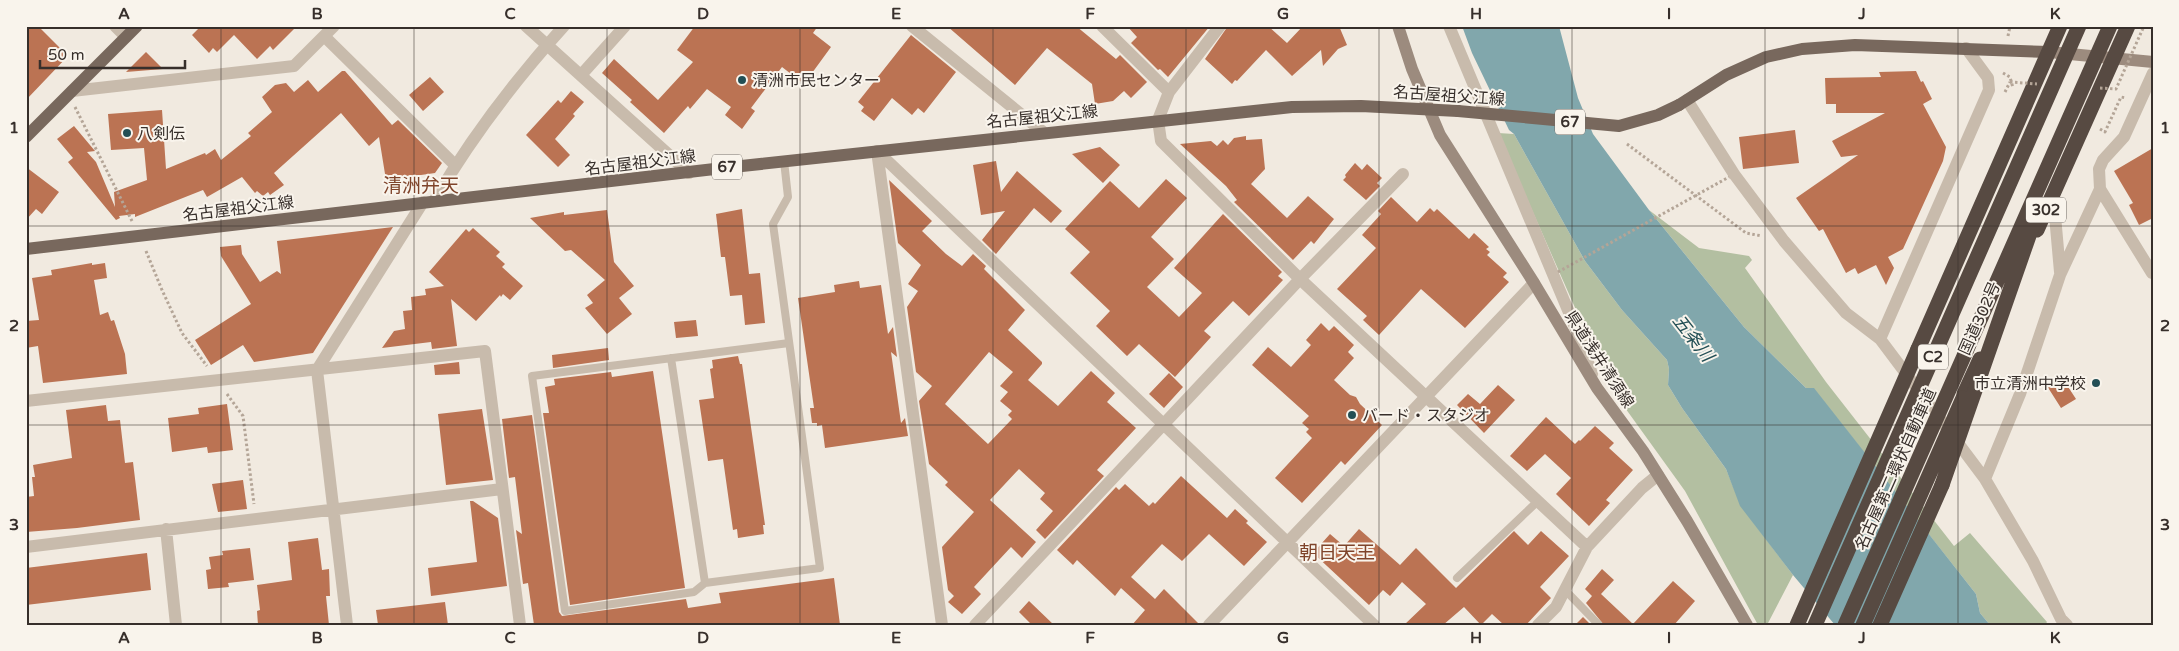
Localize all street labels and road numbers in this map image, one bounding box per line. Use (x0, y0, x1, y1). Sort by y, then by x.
street label: 名古屋祖父江線 (1392, 82, 1505, 110)
street label: 名古屋祖父江線 (985, 101, 1099, 133)
road number: 67 (1555, 110, 1585, 134)
street label: 名古屋祖父江線 (583, 146, 697, 180)
road number: 67 (712, 154, 742, 180)
street label: 名古屋祖父江線 (181, 192, 295, 226)
road number: 302 (2026, 198, 2066, 222)
street label: 国道302号 (1955, 279, 2005, 358)
street label: 県道浅井清須線 (1560, 307, 1638, 412)
road number: C2 (1918, 344, 1948, 370)
street label: 名古屋第二環状自動車道 (1851, 385, 1941, 554)

